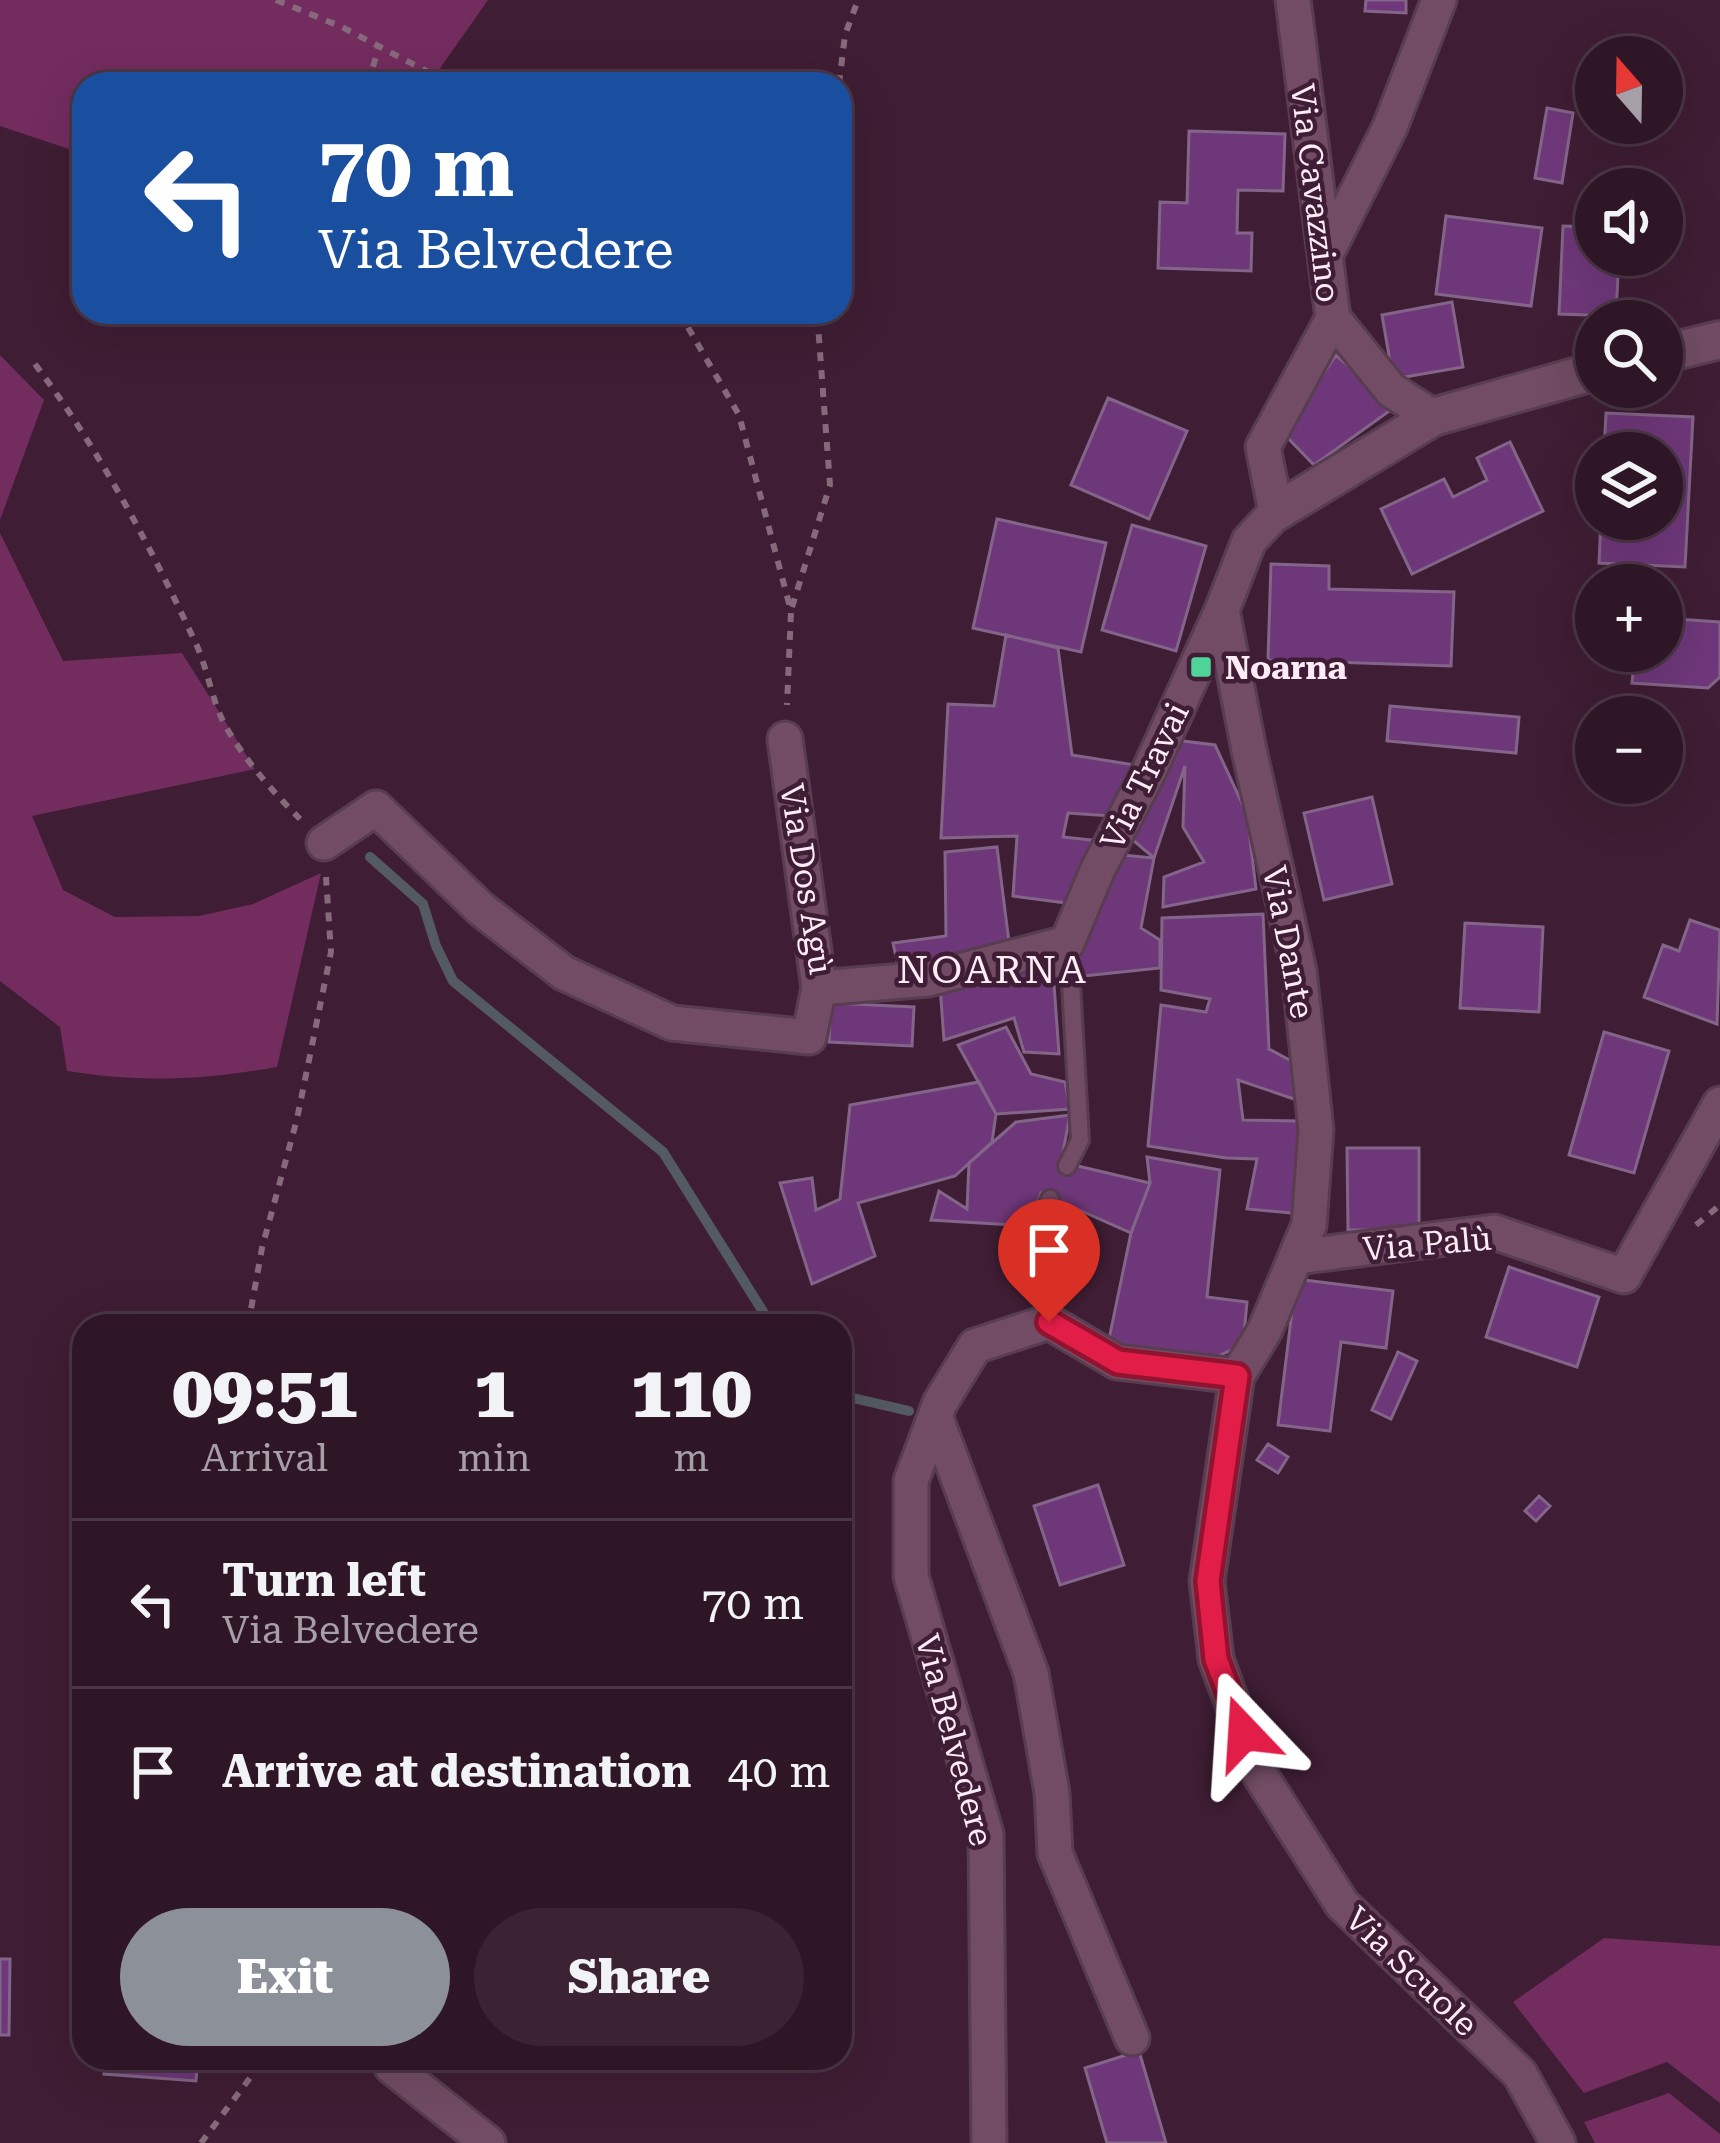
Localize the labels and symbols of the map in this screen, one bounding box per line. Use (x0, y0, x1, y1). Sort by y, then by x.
north arrow (1575, 36, 1683, 144)
street label: Via Cavazzino (1283, 81, 1348, 305)
place label: Noarna (1225, 648, 1348, 687)
marker: Noarna (1188, 654, 1214, 680)
street label: Via Travai (1092, 696, 1197, 856)
street label: Via Dos Agù (772, 781, 841, 977)
street label: Via Dante (1255, 862, 1322, 1022)
district label: NOARNA (897, 947, 1089, 993)
pin (998, 1199, 1100, 1322)
street label: Via Palù (1361, 1218, 1493, 1269)
street label: Via Belvedere (908, 1630, 1001, 1850)
position arrow (1181, 1670, 1307, 1796)
street label: Via Scuole (1338, 1899, 1486, 2044)

